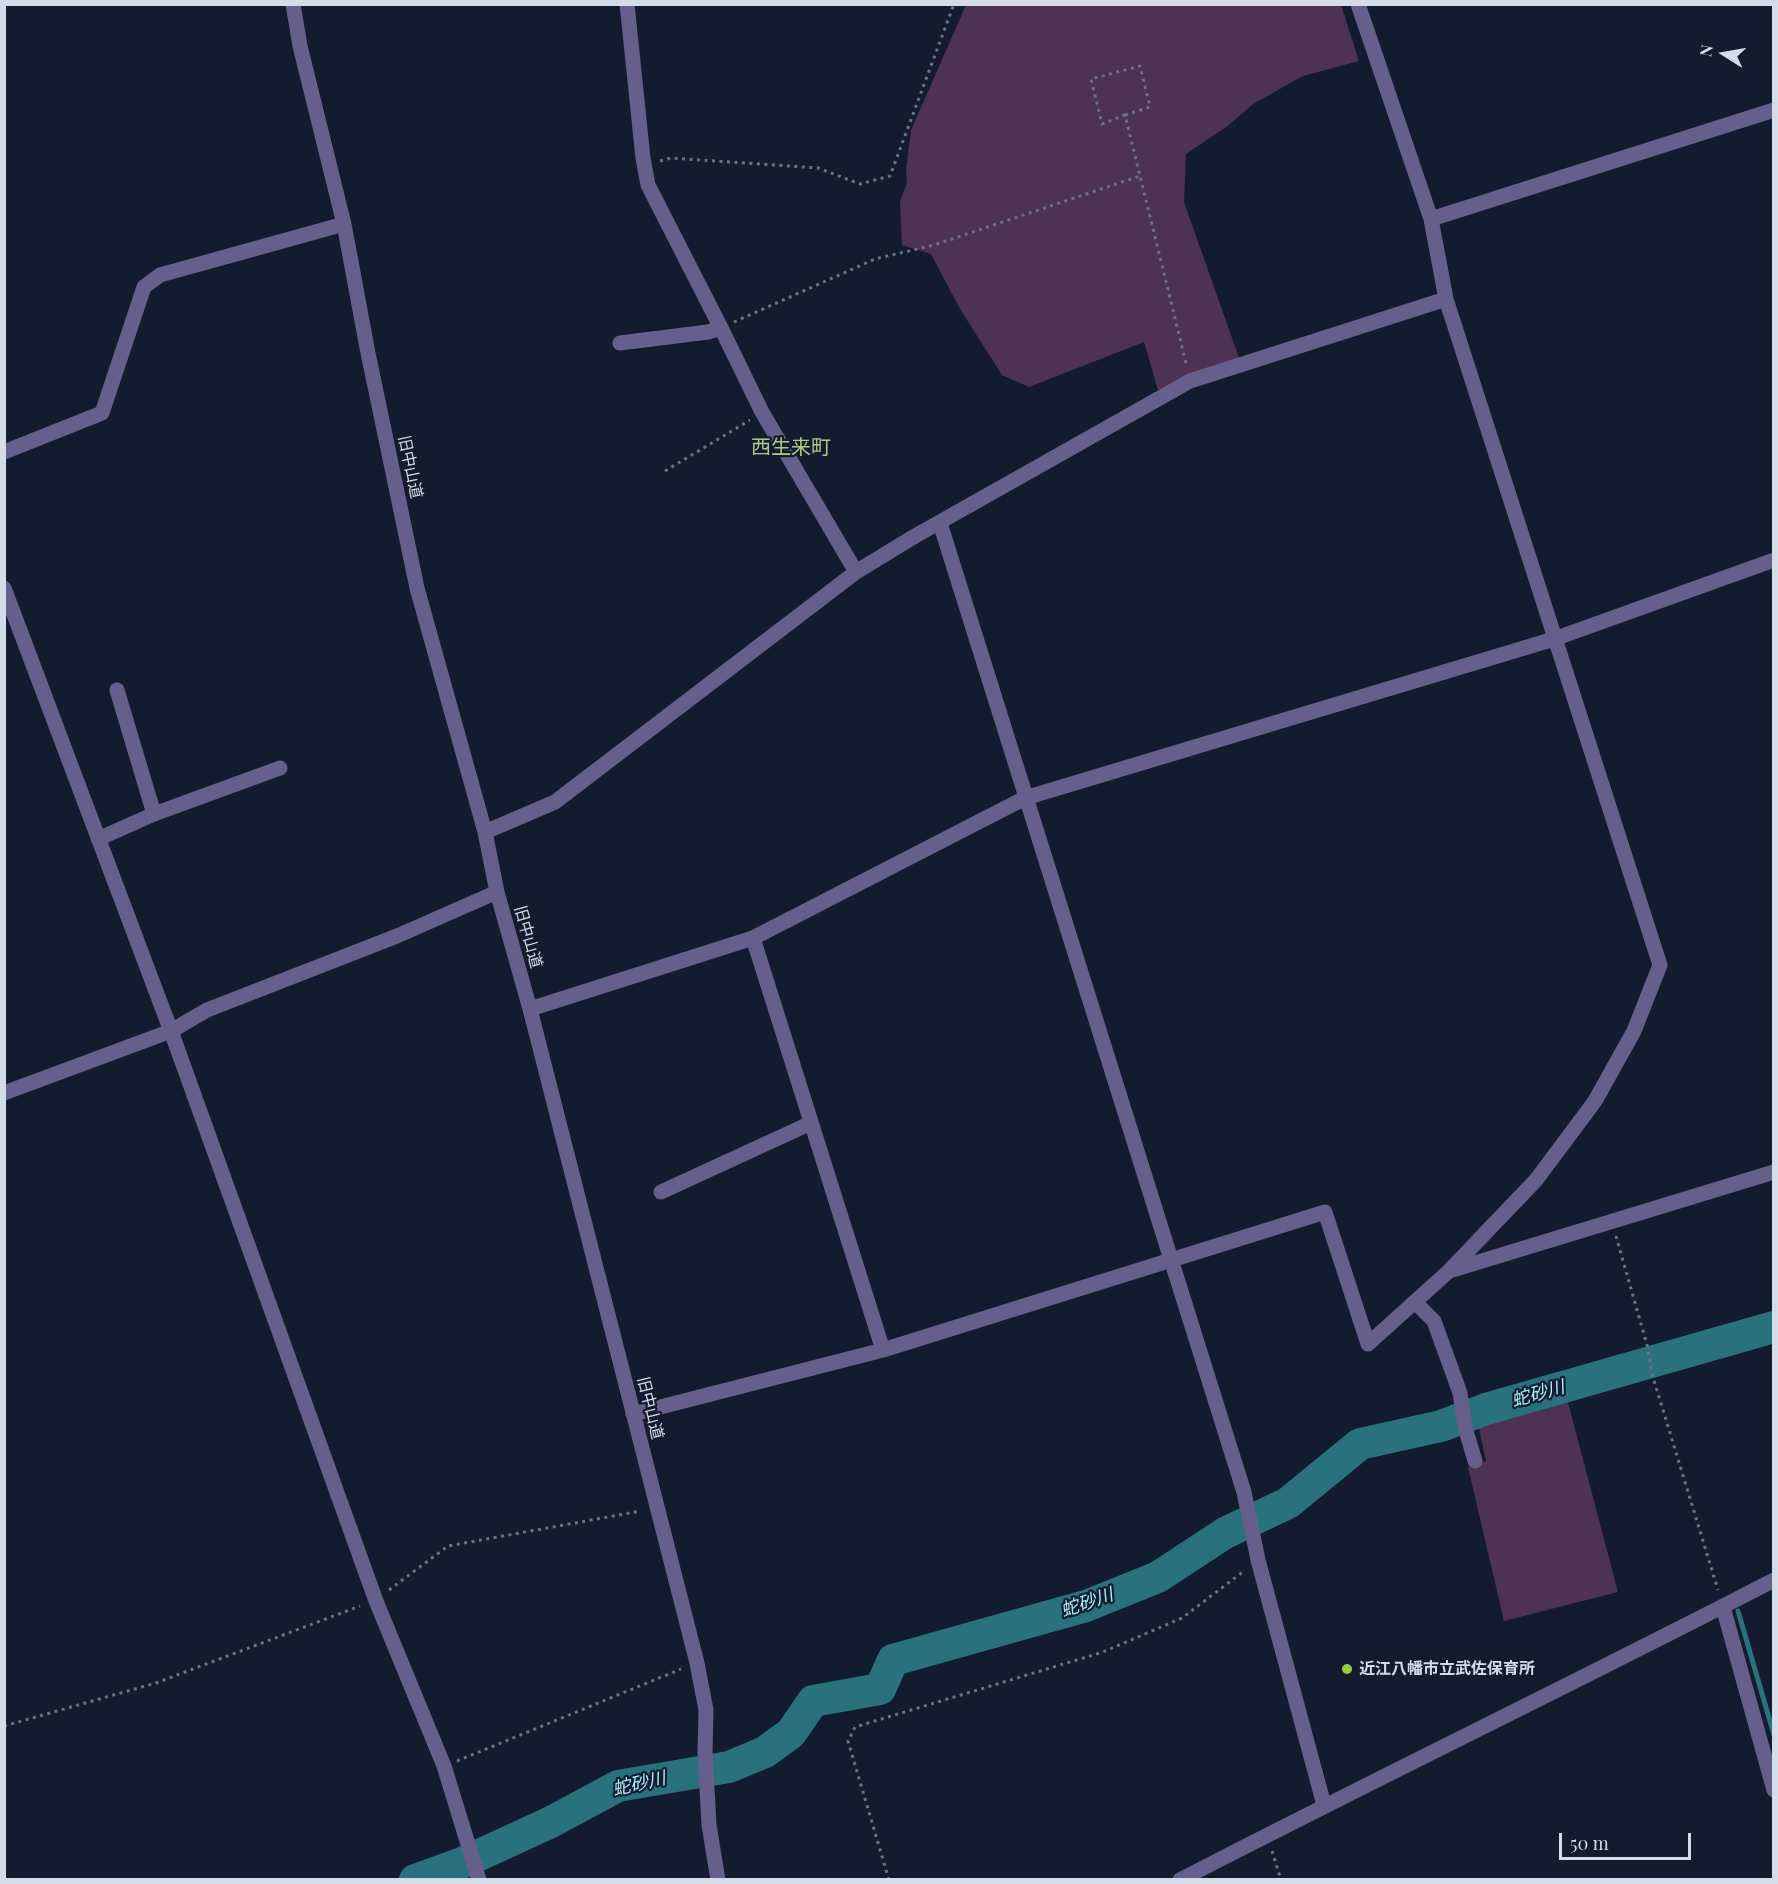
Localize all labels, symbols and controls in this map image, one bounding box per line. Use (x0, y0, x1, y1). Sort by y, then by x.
north arrow (1694, 24, 1754, 84)
text: N (1694, 43, 1717, 58)
street label: 旧中山道 (394, 434, 426, 500)
district label: 西生来町 (751, 436, 831, 460)
street label: 旧中山道 (510, 904, 546, 970)
street label: 旧中山道 (633, 1375, 667, 1441)
water label: 蛇砂川 (1509, 1376, 1567, 1412)
water label: 蛇砂川 (1058, 1584, 1116, 1622)
place label: 近江八幡市立武佐保育所 (1359, 1659, 1535, 1679)
marker: 近江八幡市立武佐保育所 (1340, 1662, 1354, 1676)
water label: 蛇砂川 (610, 1767, 668, 1801)
scale bar (1562, 1821, 1694, 1859)
text: 50 m (1570, 1831, 1609, 1855)

